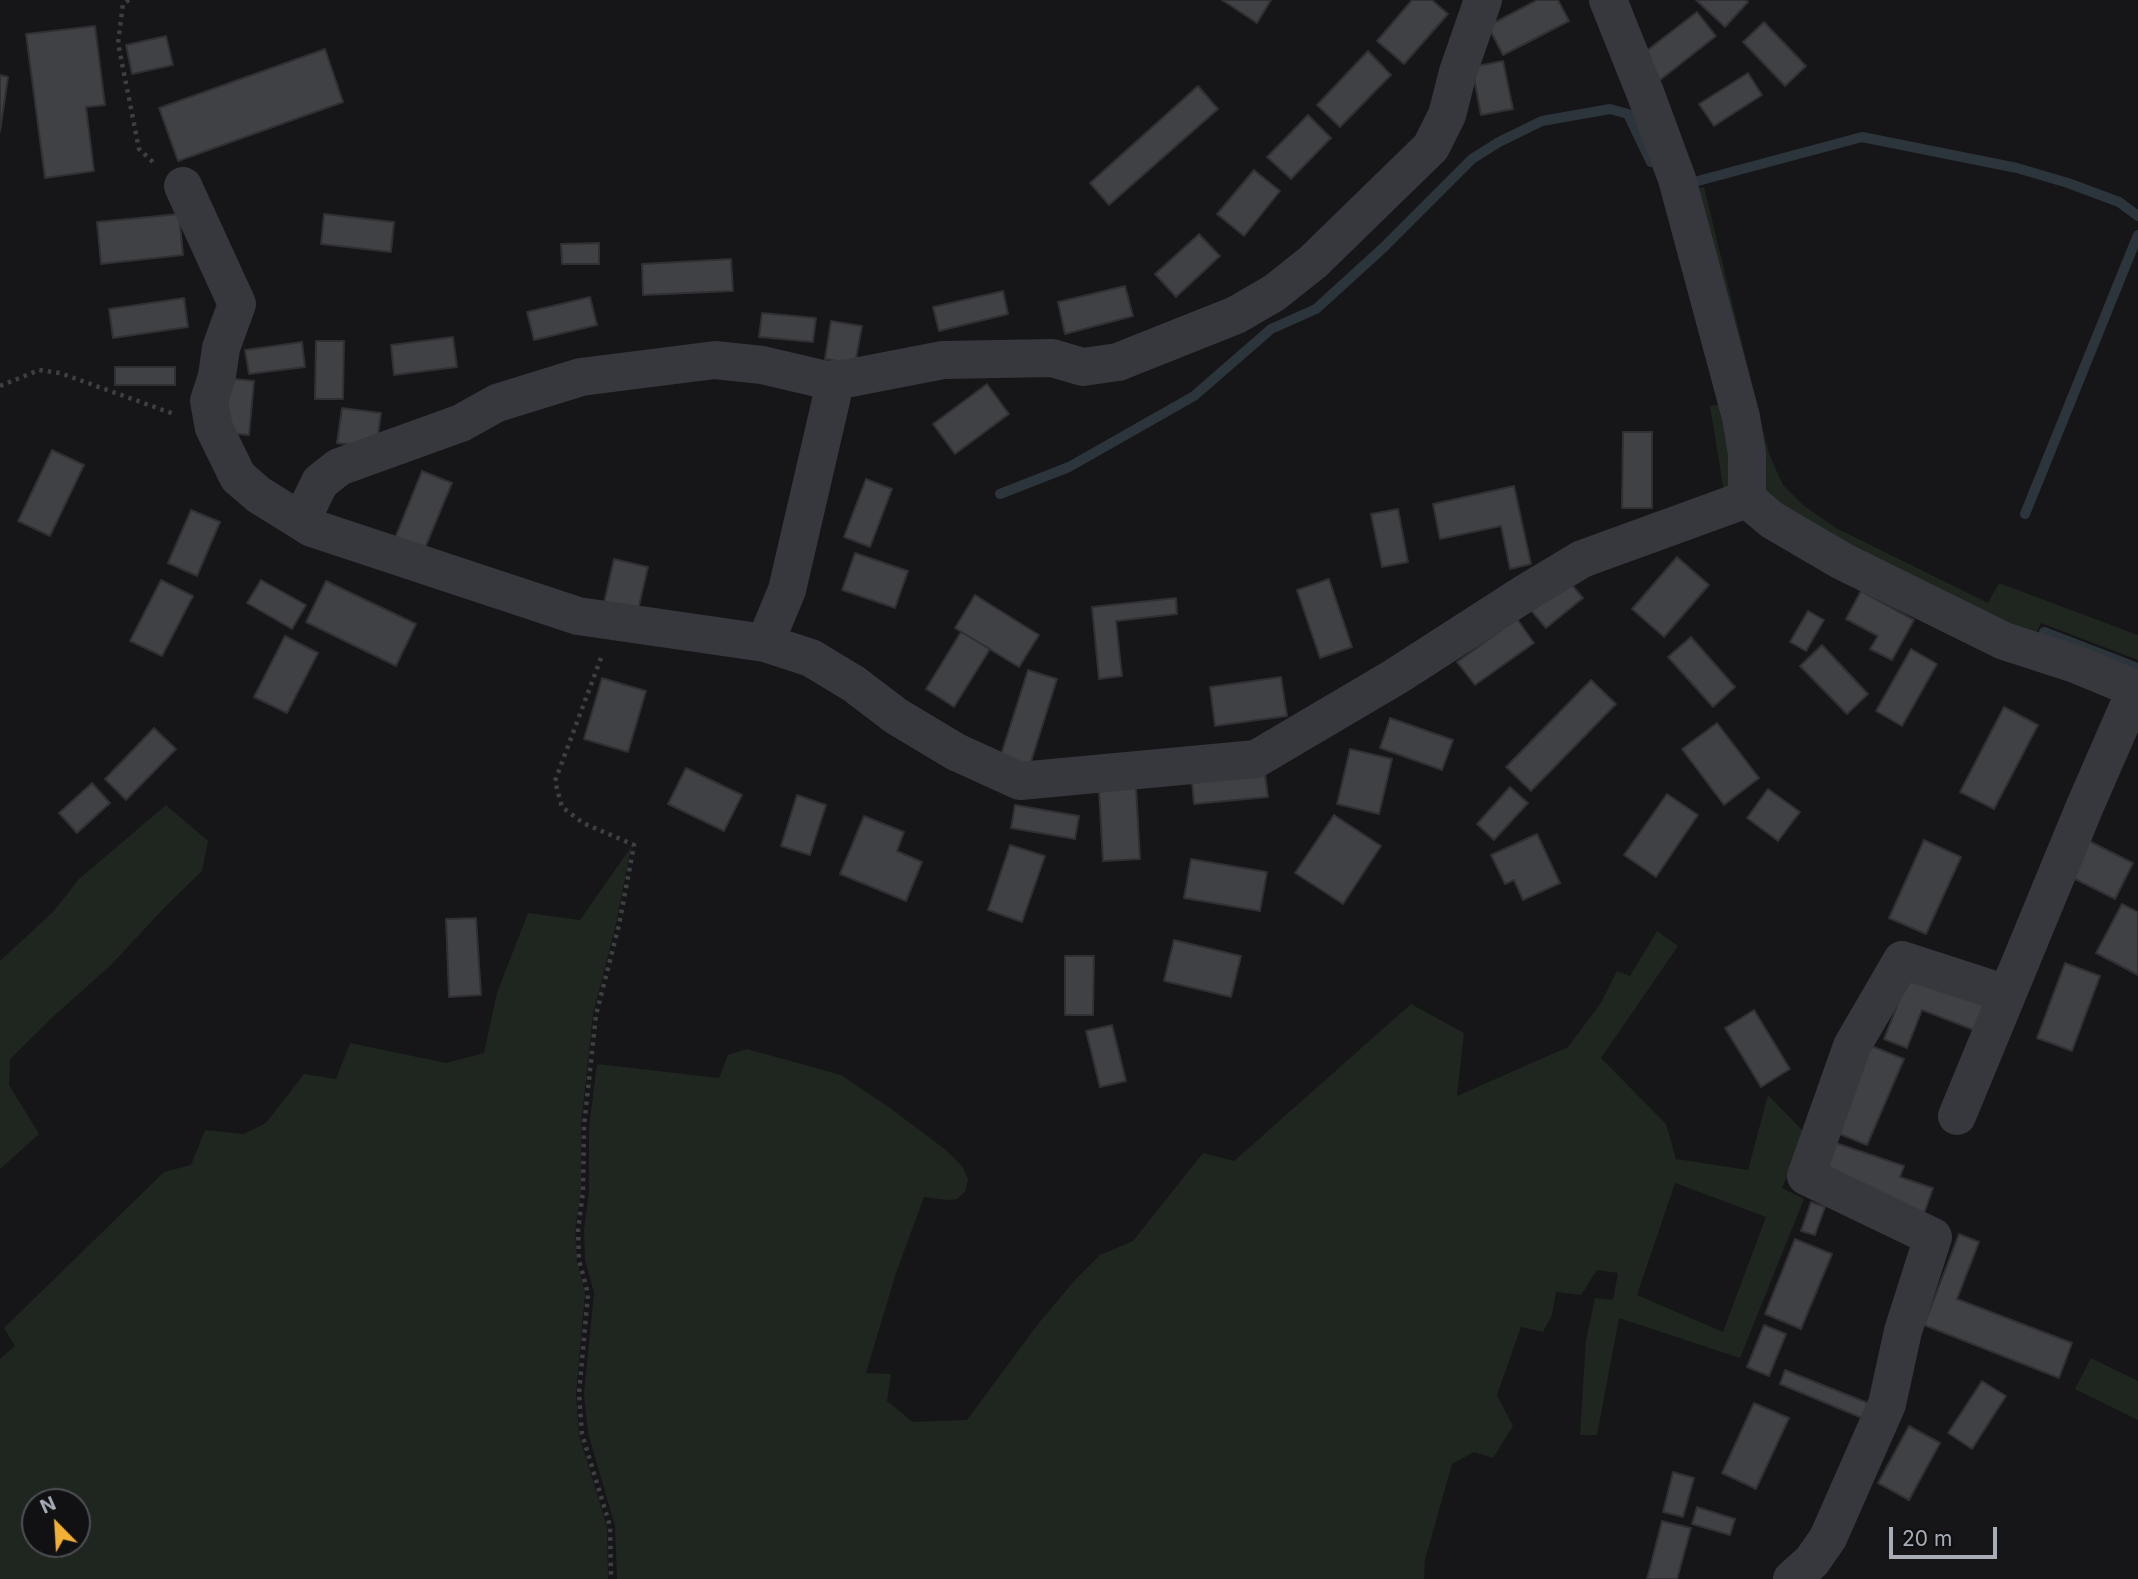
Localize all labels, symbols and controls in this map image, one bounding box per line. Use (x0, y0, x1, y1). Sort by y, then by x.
north arrow (21, 1488, 91, 1558)
text: N (37, 1492, 59, 1519)
scale bar (1893, 1512, 2002, 1556)
text: 20 m (1902, 1526, 1952, 1551)

